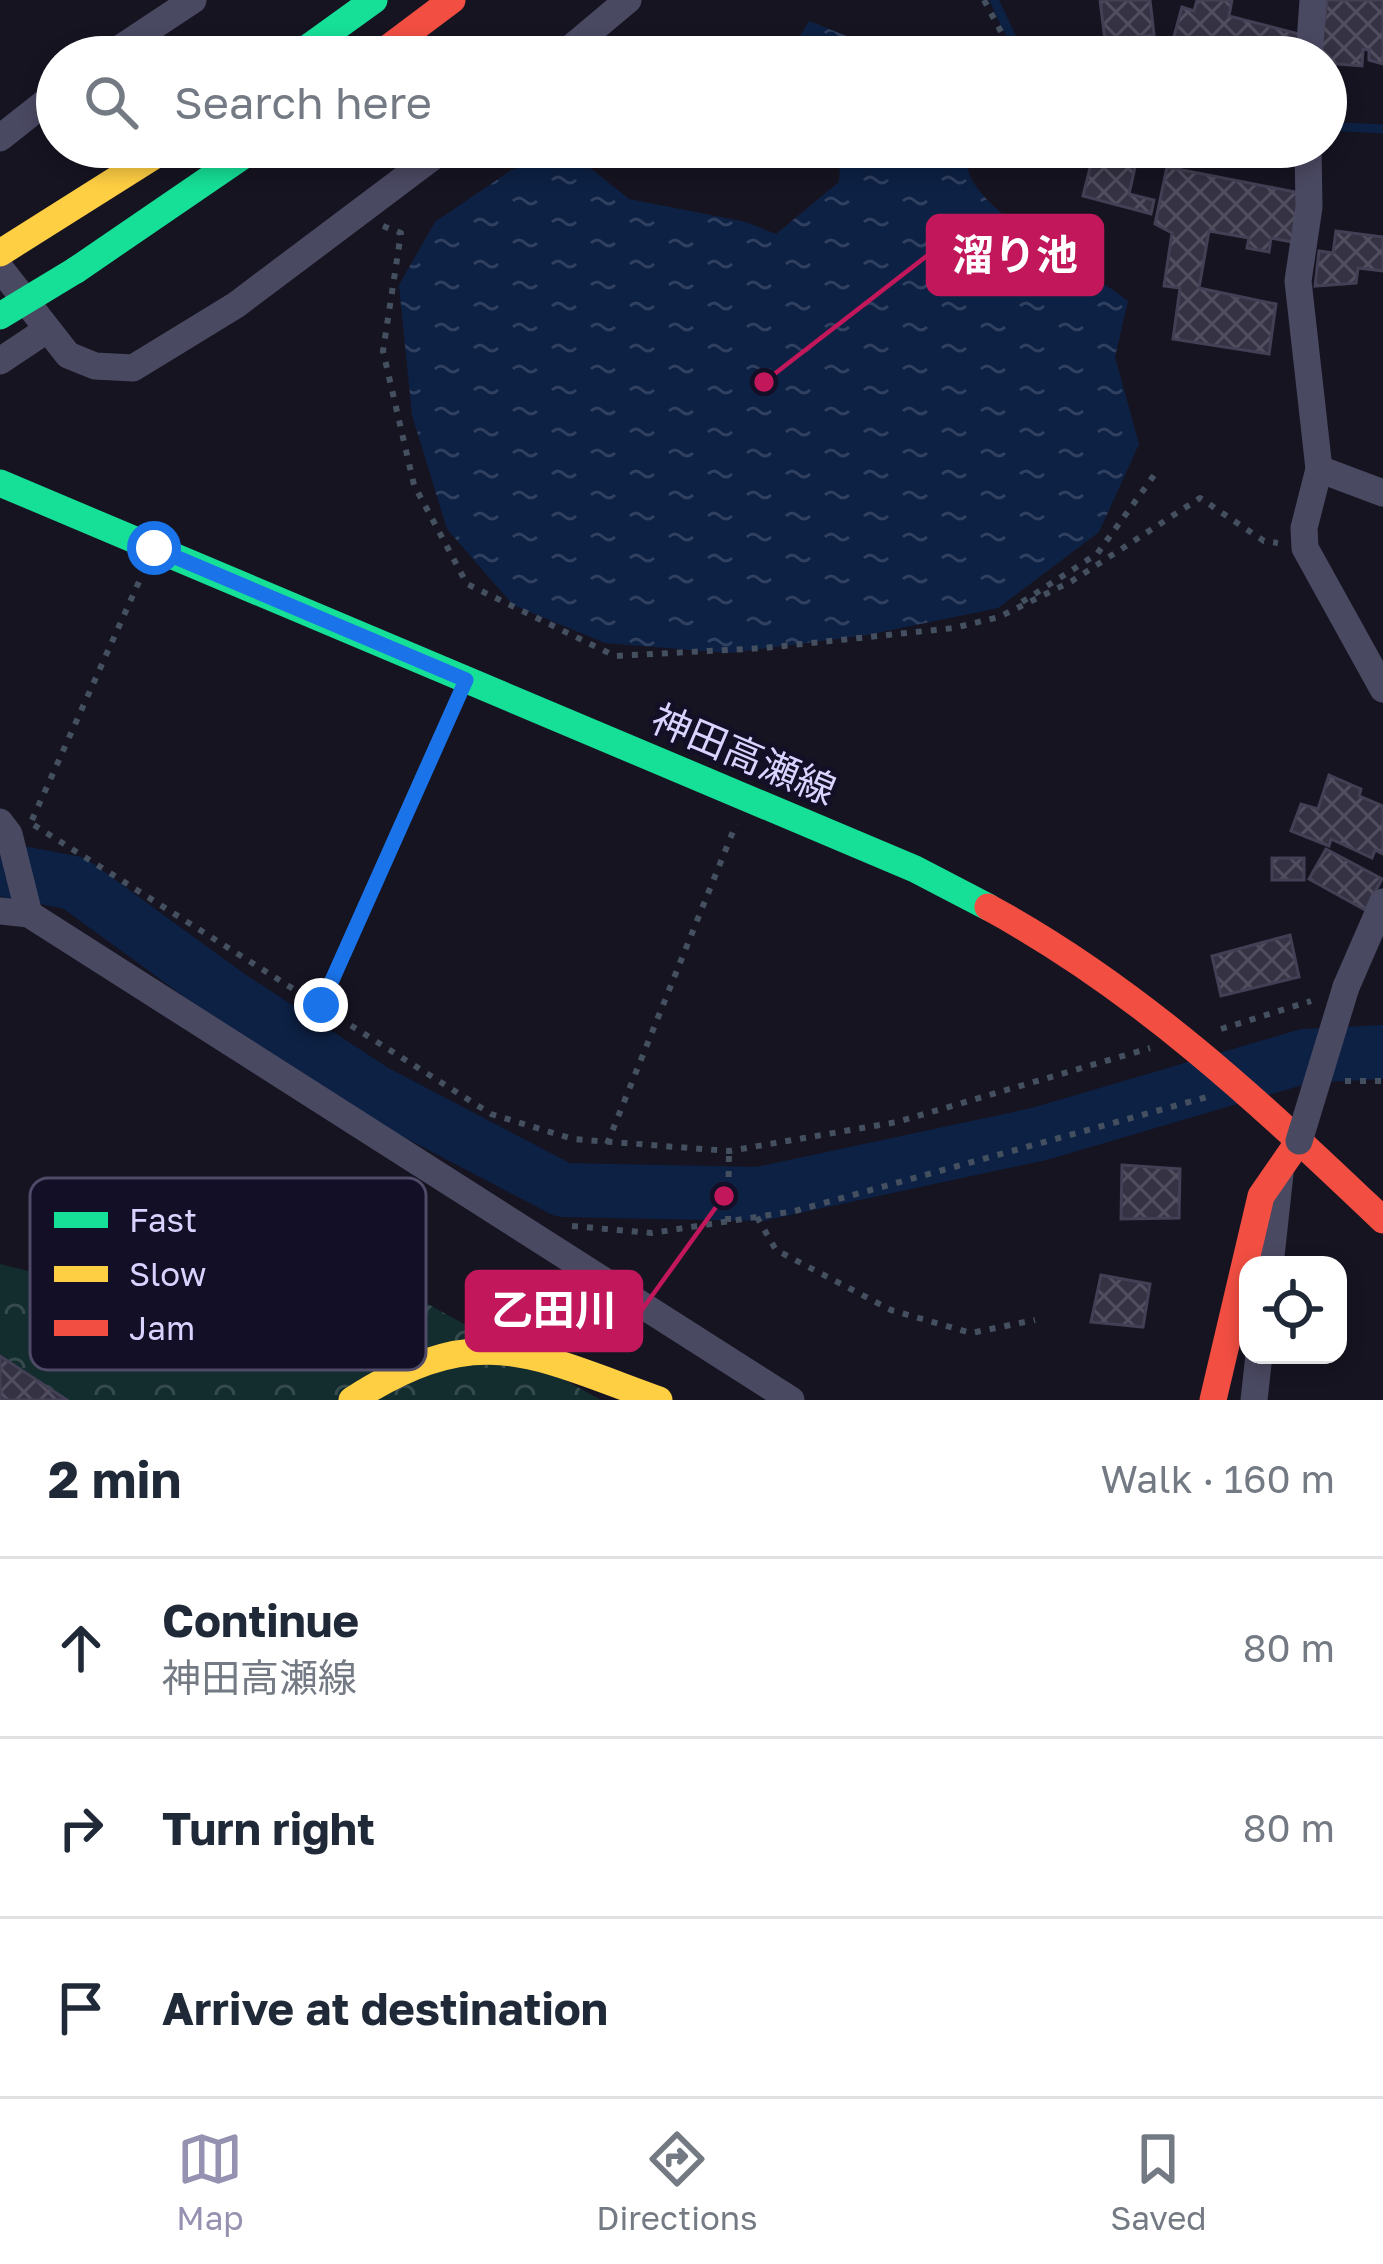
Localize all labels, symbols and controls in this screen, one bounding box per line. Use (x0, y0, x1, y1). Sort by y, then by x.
search box (36, 36, 1347, 168)
icon: search (78, 69, 144, 135)
text: Search here (174, 75, 432, 129)
callout: 溜り池 (928, 216, 1102, 294)
text: 溜り池 (952, 229, 1078, 279)
route start (127, 521, 181, 575)
street label: 神田高瀬線 (645, 694, 843, 814)
route end (294, 978, 348, 1032)
legend (30, 1178, 426, 1370)
text: Fast (129, 1200, 197, 1239)
text: Slow (129, 1254, 207, 1293)
map controls (1239, 1256, 1347, 1364)
button: locate (1239, 1256, 1347, 1364)
callout: 乙田川 (467, 1272, 641, 1350)
text: 乙田川 (491, 1284, 617, 1334)
text: Jam (129, 1308, 195, 1347)
text: 2 min (48, 1448, 181, 1509)
text: Walk · 160 m (1100, 1455, 1335, 1502)
text: Continue (162, 1593, 359, 1647)
icon: ahead (48, 1615, 114, 1681)
text: 80 m (1243, 1624, 1335, 1671)
text: 神田高瀬線 (162, 1654, 357, 1701)
icon: right (48, 1795, 114, 1861)
text: Turn right (162, 1801, 375, 1855)
text: 80 m (1243, 1804, 1335, 1851)
icon: arrive (48, 1975, 114, 2041)
text: Arrive at destination (162, 1981, 608, 2035)
tab: Map (176, 2126, 244, 2237)
tab: Directions (596, 2126, 758, 2237)
tab: Saved (1110, 2126, 1207, 2237)

